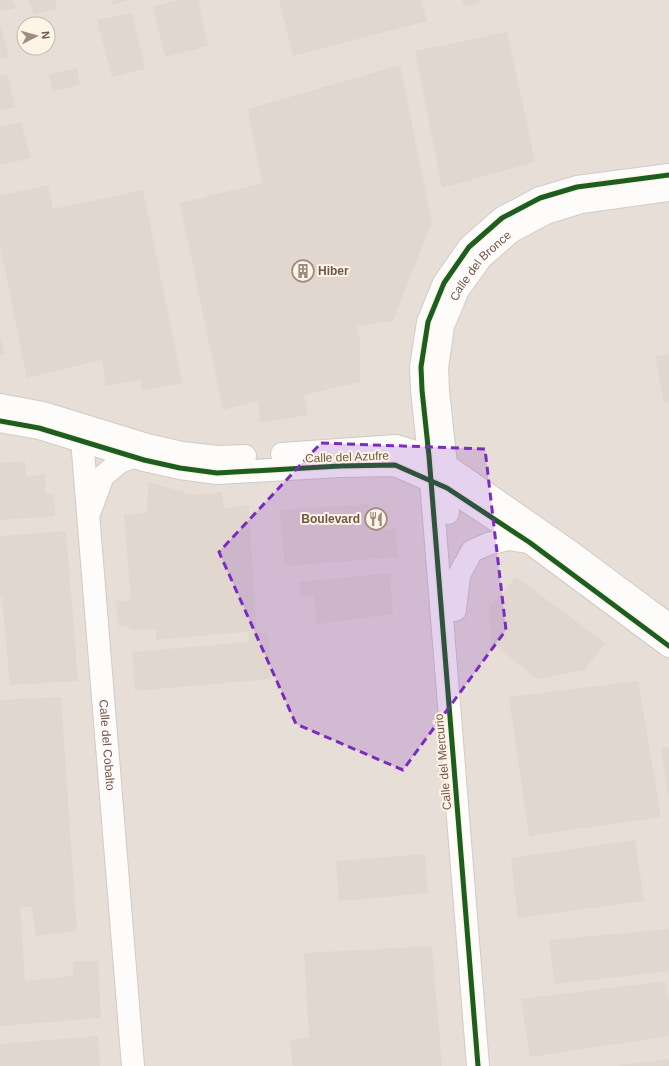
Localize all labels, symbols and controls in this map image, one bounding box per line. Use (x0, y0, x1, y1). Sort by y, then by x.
north arrow (16, 16, 56, 56)
text: N (40, 30, 52, 40)
street label: Calle del Bronce (447, 228, 514, 303)
building icon: Hiber (290, 258, 316, 284)
place label: Hiber (318, 264, 349, 278)
street label: Calle del Azufre (305, 449, 390, 465)
restaurant icon: Boulevard (363, 506, 389, 532)
place label: Boulevard (301, 512, 360, 526)
street label: Calle del Cobalto (96, 699, 118, 791)
street label: Calle del Mercurio (432, 713, 454, 811)

